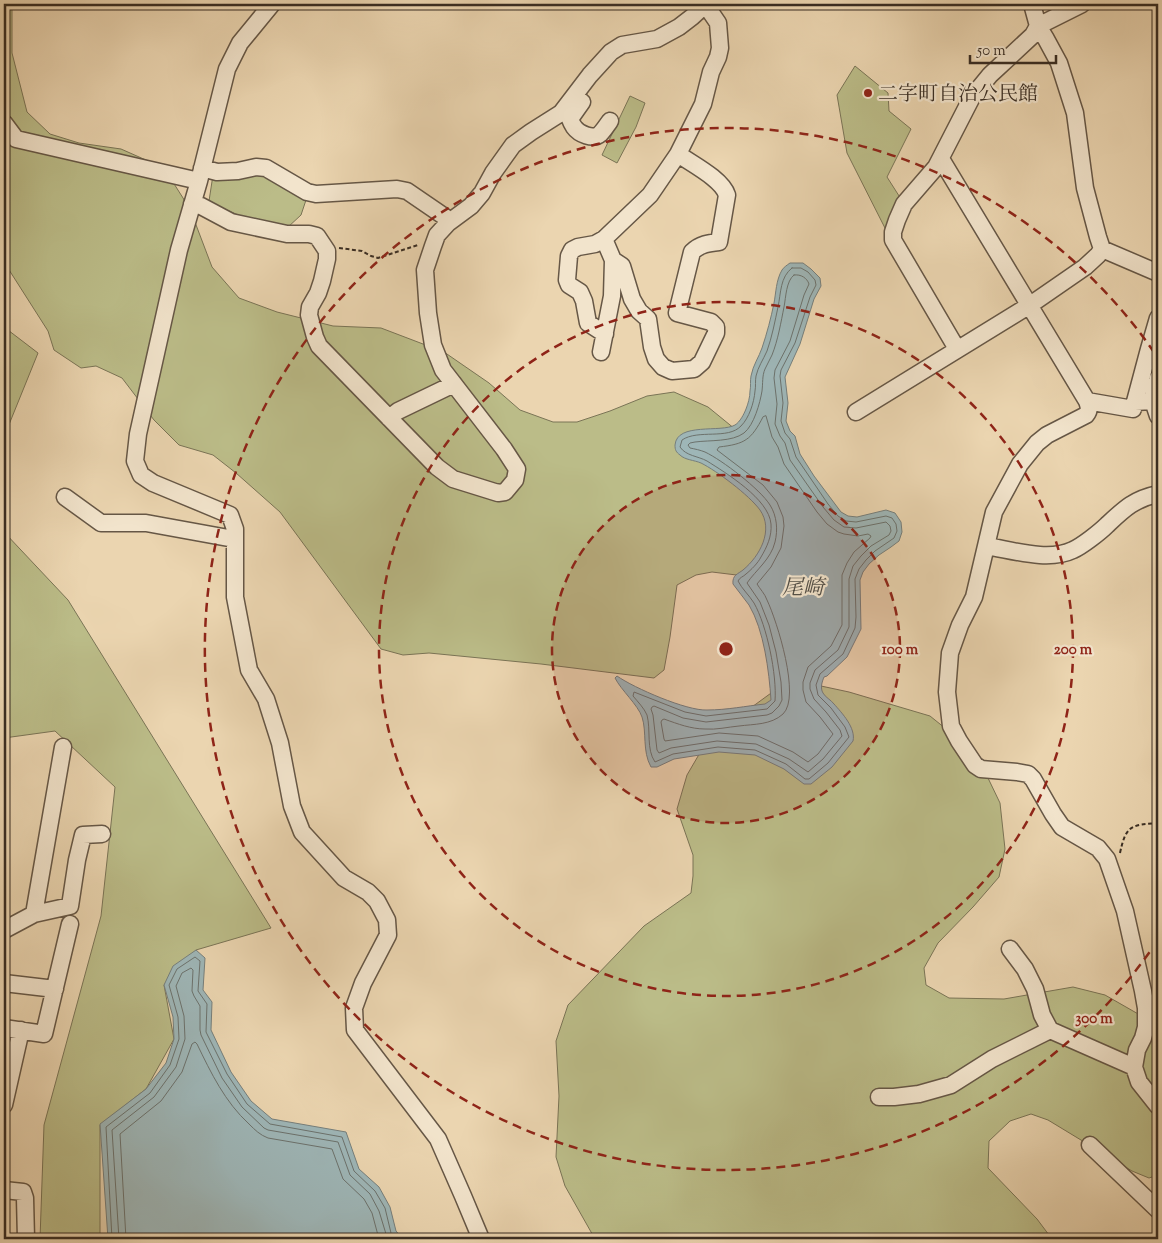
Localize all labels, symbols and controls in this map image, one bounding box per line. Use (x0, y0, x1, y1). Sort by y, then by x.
scale bar (970, 32, 1056, 64)
text: 50 m (976, 41, 1006, 62)
place label: 二字町自治公民館 (878, 81, 1038, 110)
marker: 二字町自治公民館 (862, 87, 874, 99)
water label: 尾崎 (782, 574, 827, 604)
centre of rings (717, 640, 735, 658)
text: 100 m (882, 640, 919, 661)
text: 200 m (1054, 640, 1093, 661)
text: 300 m (1075, 1009, 1113, 1030)

